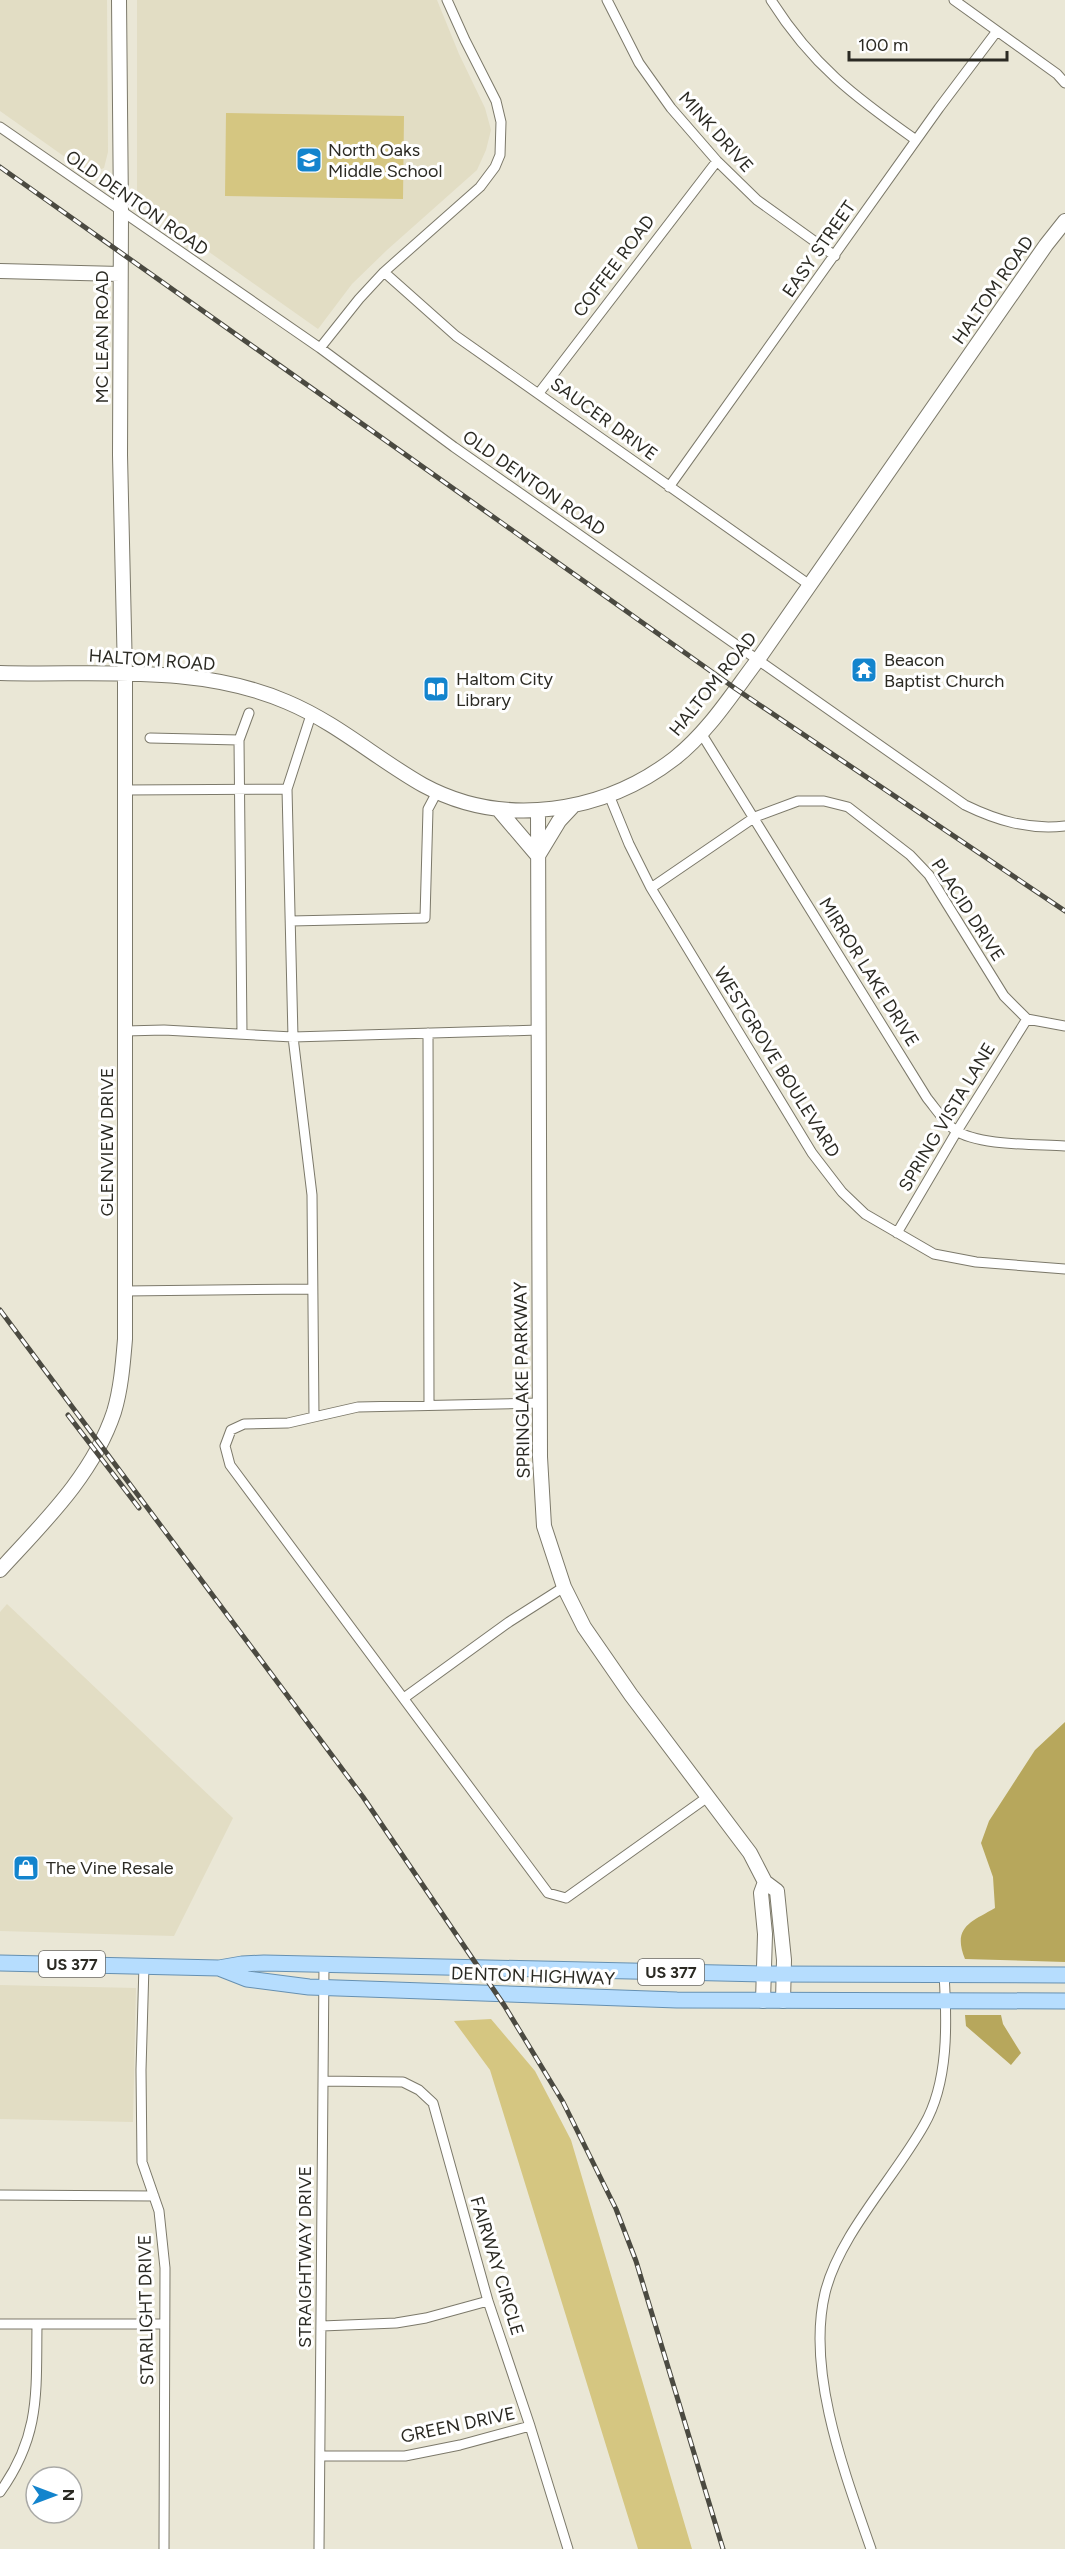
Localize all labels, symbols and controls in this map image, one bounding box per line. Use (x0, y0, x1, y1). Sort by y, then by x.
scale bar (849, 24, 1006, 62)
text: 100 m (858, 34, 908, 56)
street label: MINK DRIVE (674, 87, 758, 177)
place label: North Oaks Middle School (328, 139, 442, 182)
street label: OLD DENTON ROAD (61, 145, 213, 261)
school or university icon: North Oaks Middle School (294, 145, 324, 175)
street label: EASY STREET (778, 196, 860, 301)
street label: COFFEE ROAD (568, 211, 660, 321)
street label: HALTOM ROAD (948, 232, 1038, 348)
street label: MC LEAN ROAD (91, 270, 113, 404)
street label: SAUCER DRIVE (546, 373, 662, 465)
street label: OLD DENTON ROAD (458, 425, 610, 541)
street label: HALTOM ROAD (664, 628, 762, 740)
street label: HALTOM ROAD (88, 645, 216, 675)
place label: Beacon Baptist Church (884, 649, 1004, 692)
temple icon: Beacon Baptist Church (849, 655, 879, 685)
place label: Haltom City Library (456, 668, 554, 711)
library icon: Haltom City Library (421, 674, 451, 704)
street label: PLACID DRIVE (927, 855, 1009, 965)
street label: MIRROR LAKE DRIVE (814, 893, 924, 1051)
street label: WESTGROVE BOULEVARD (709, 963, 845, 1161)
street label: SPRING VISTA LANE (894, 1039, 1000, 1195)
street label: GLENVIEW DRIVE (96, 1067, 118, 1217)
street label: SPRINGLAKE PARKWAY (509, 1281, 535, 1479)
shop icon: The Vine Resale (11, 1853, 41, 1883)
place label: The Vine Resale (46, 1857, 174, 1879)
road number: US 377 (39, 1951, 105, 1977)
road number: US 377 (638, 1959, 704, 1985)
street label: DENTON HIGHWAY (450, 1962, 616, 1990)
street label: STRAIGHTWAY DRIVE (294, 2166, 316, 2348)
street label: FAIRWAY CIRCLE (465, 2194, 529, 2338)
street label: STARLIGHT DRIVE (134, 2234, 158, 2386)
street label: GREEN DRIVE (399, 2402, 517, 2448)
north arrow (24, 2465, 84, 2525)
text: N (59, 2489, 78, 2501)

